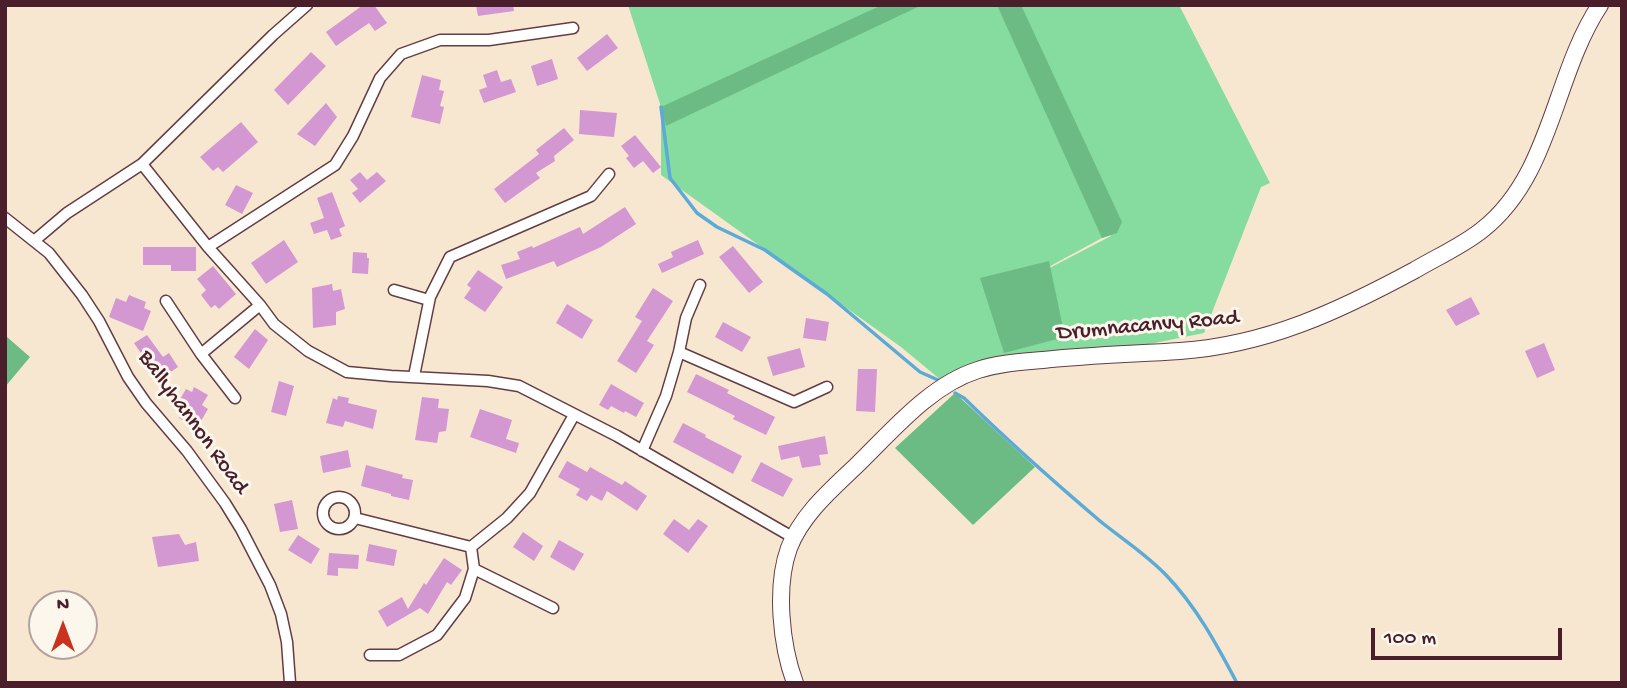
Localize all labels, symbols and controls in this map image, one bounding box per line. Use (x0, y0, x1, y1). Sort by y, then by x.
street label: Drumnacanvy Road (1056, 305, 1240, 349)
street label: Ballyhannon Road (130, 346, 254, 500)
north arrow (28, 590, 98, 660)
text: N (57, 594, 69, 617)
scale bar (1375, 614, 1566, 658)
text: 100 m (1384, 627, 1436, 652)

